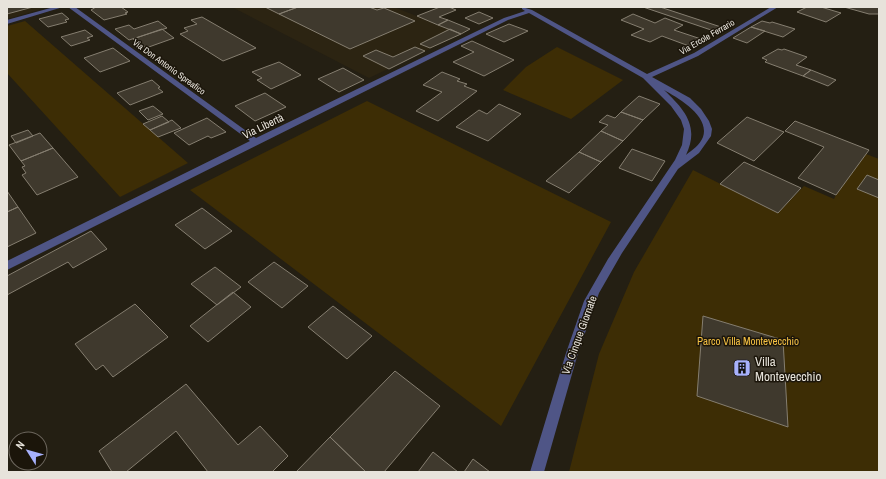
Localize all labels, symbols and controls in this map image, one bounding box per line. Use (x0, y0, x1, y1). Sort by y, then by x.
street label: Via Ercole Ferrario (677, 16, 737, 58)
street label: Via Don Antonio Spreafico (130, 36, 208, 98)
street label: Via Libertà (240, 110, 286, 142)
street label: Via Cinque Giornate (558, 294, 600, 376)
park label: Parco Villa Montevecchio (697, 334, 799, 348)
place label: Villa Montevecchio (755, 353, 821, 385)
building icon: Villa Montevecchio (732, 358, 752, 378)
north arrow (8, 431, 48, 471)
text: N (12, 438, 28, 452)

